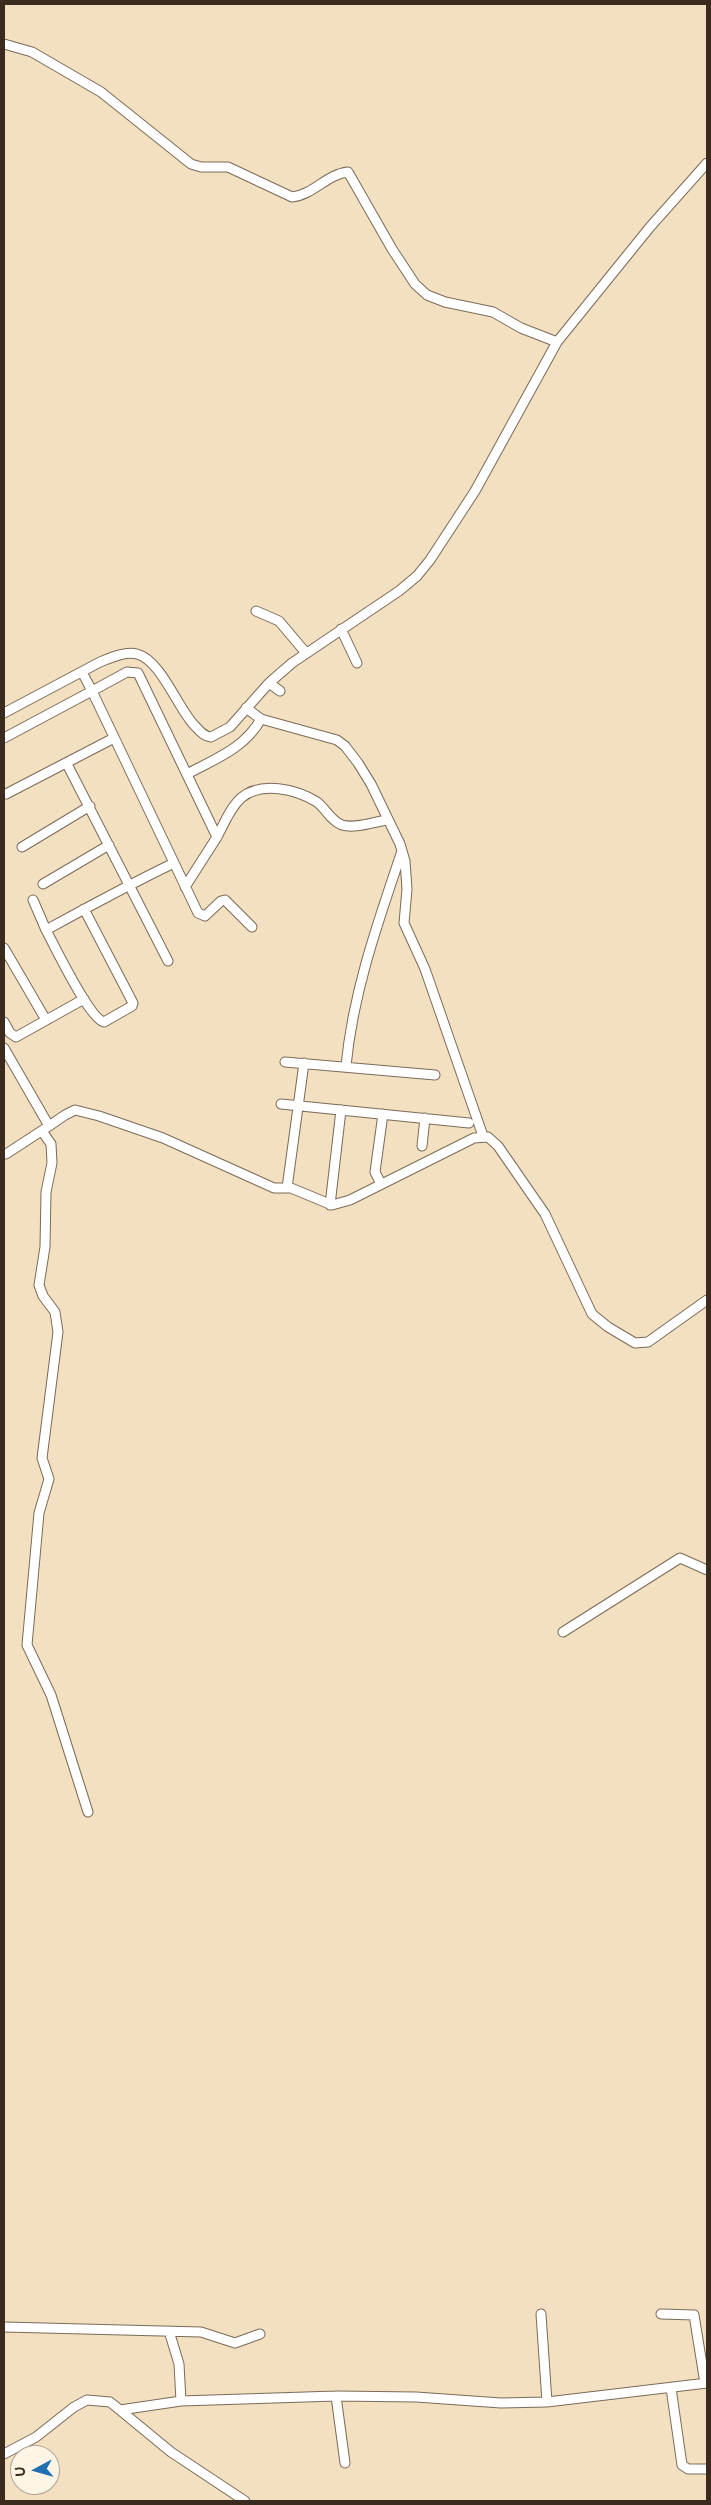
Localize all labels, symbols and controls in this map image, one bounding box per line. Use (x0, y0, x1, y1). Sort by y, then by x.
north arrow (10, 2445, 60, 2495)
text: U (12, 2466, 30, 2477)

